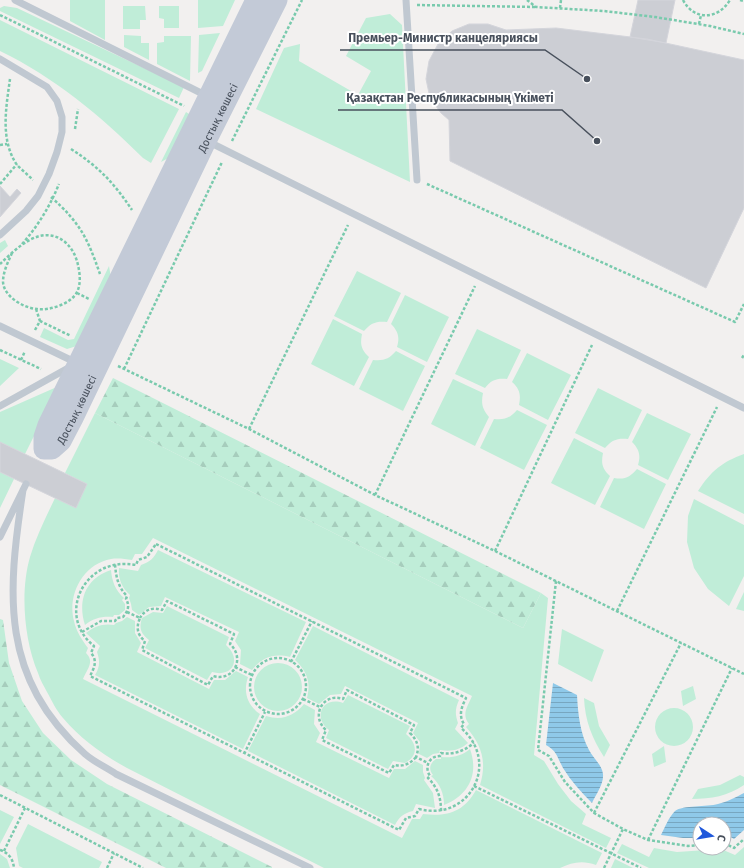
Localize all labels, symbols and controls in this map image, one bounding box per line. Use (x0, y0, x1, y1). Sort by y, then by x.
callout: Премьер-Министр канцеляриясы (340, 26, 545, 50)
text: Премьер-Министр канцеляриясы (348, 31, 538, 45)
street label: Достық көшесі (195, 82, 241, 156)
callout: Қазақстан Республикасының Үкіметі (338, 86, 562, 110)
text: Қазақстан Республикасының Үкіметі (346, 91, 554, 105)
street label: Достық көшесі (54, 373, 100, 447)
north arrow (692, 816, 732, 856)
text: С (714, 834, 728, 843)

